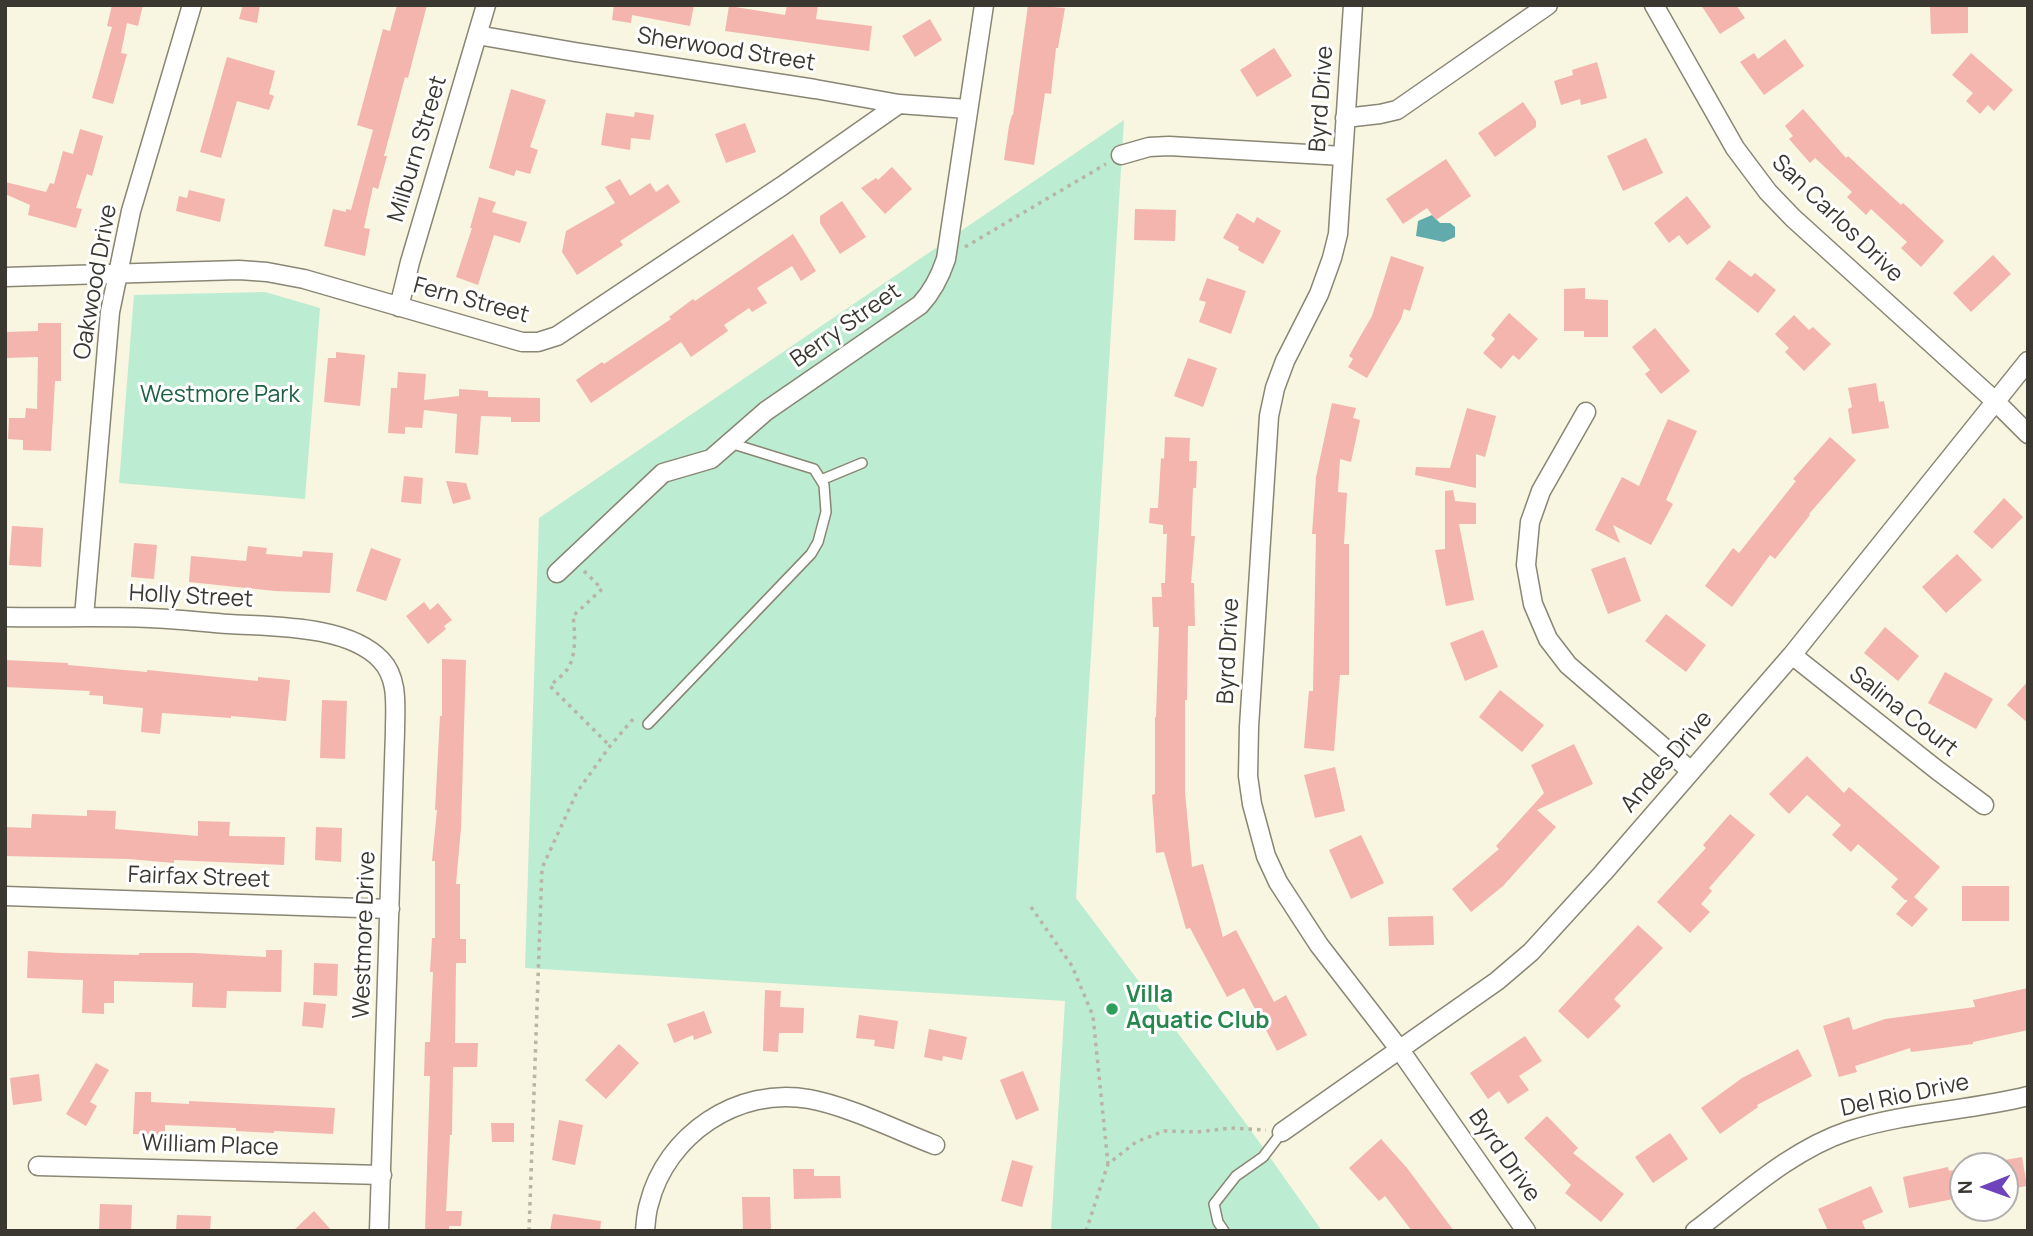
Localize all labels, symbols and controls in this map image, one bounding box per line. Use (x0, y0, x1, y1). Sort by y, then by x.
street label: Sherwood Street (635, 22, 817, 78)
street label: Byrd Drive (1305, 45, 1339, 153)
street label: Milburn Street (383, 73, 453, 225)
street label: San Carlos Drive (1766, 149, 1908, 289)
street label: Oakwood Drive (69, 202, 123, 362)
street label: Fern Street (410, 272, 532, 330)
street label: Berry Street (786, 278, 906, 374)
park label: Westmore Park (140, 382, 300, 410)
street label: Holly Street (128, 580, 254, 614)
street label: Byrd Drive (1212, 597, 1246, 705)
street label: Salina Court (1843, 661, 1963, 763)
street label: Andes Drive (1615, 706, 1719, 818)
street label: Westmore Drive (348, 851, 382, 1019)
street label: Fairfax Street (127, 862, 271, 894)
place label: Villa Aquatic Club (1126, 982, 1269, 1036)
marker: Villa Aquatic Club (1104, 1001, 1120, 1017)
street label: Del Rio Drive (1838, 1069, 1972, 1123)
street label: Byrd Drive (1462, 1105, 1546, 1207)
street label: William Place (141, 1130, 279, 1162)
north arrow (1949, 1152, 2019, 1222)
text: N (1952, 1180, 1978, 1194)

